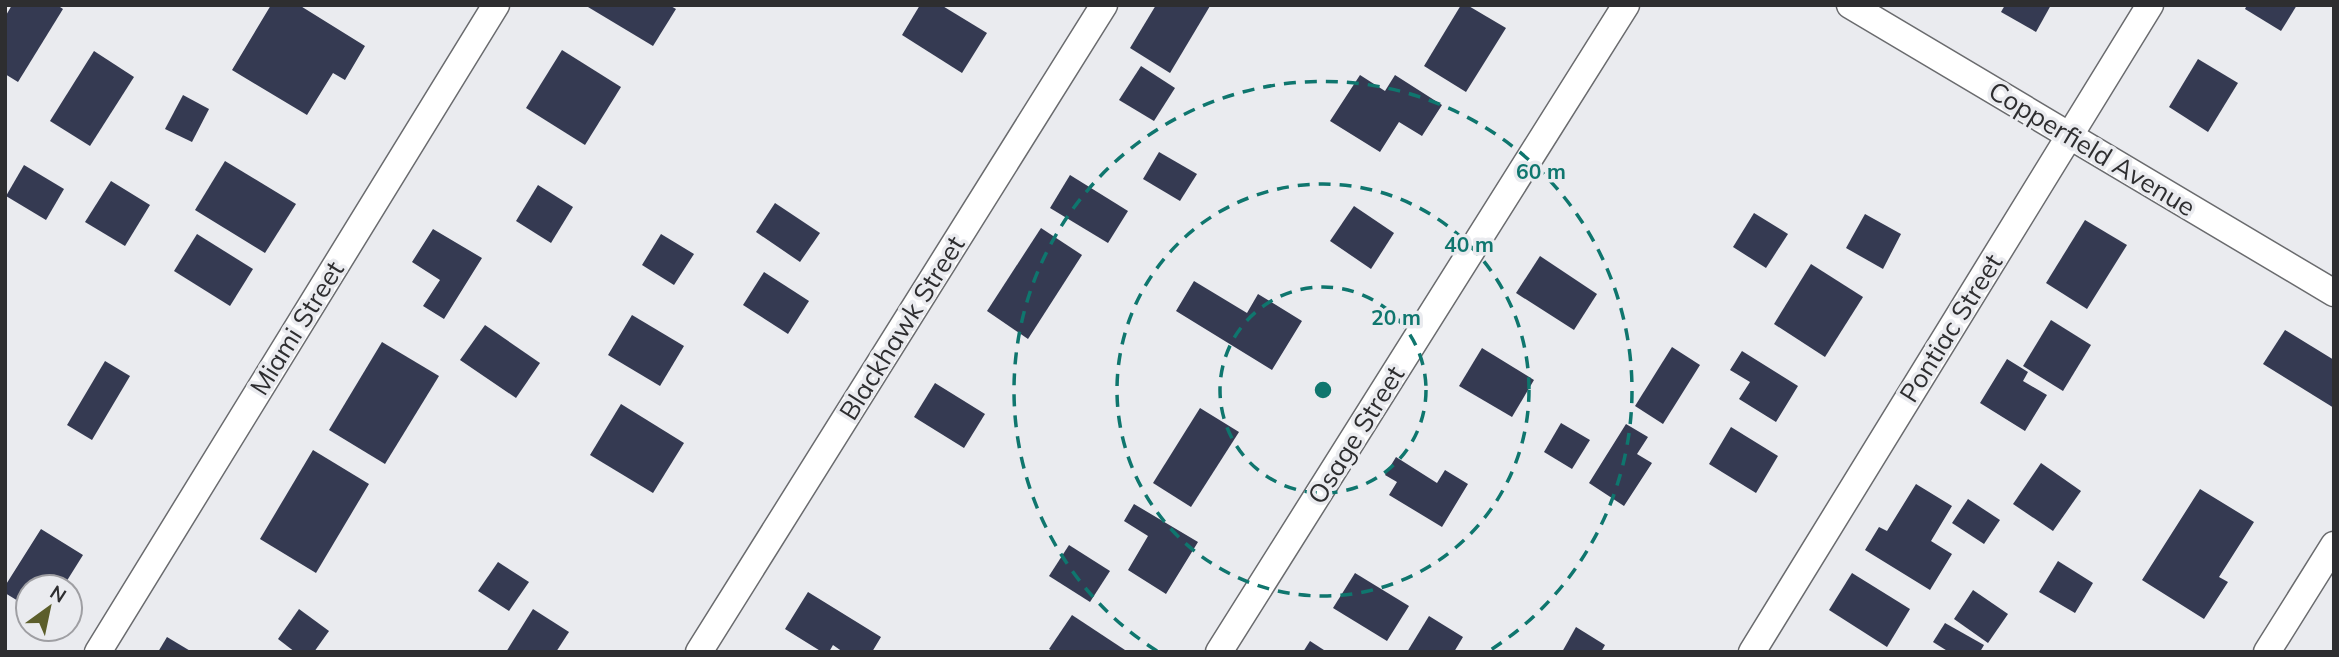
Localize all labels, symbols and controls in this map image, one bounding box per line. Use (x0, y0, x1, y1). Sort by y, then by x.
street label: Copperfield Avenue (1983, 74, 2202, 223)
text: 60 m (1516, 158, 1566, 184)
street label: Blackhawk Street (832, 229, 972, 426)
text: 40 m (1444, 231, 1494, 257)
street label: Pontiac Street (1892, 247, 2009, 408)
street label: Miami Street (242, 255, 351, 401)
text: 20 m (1371, 304, 1421, 330)
street label: Osage Street (1300, 359, 1411, 510)
centre of rings (1311, 378, 1335, 402)
north arrow (14, 573, 84, 643)
text: N (46, 580, 71, 608)

